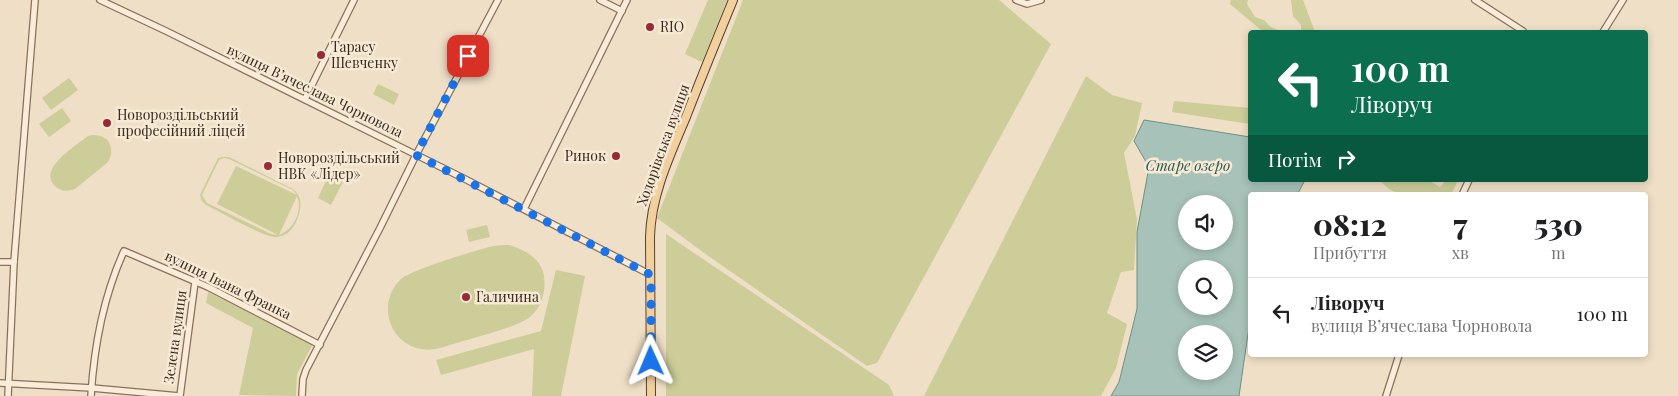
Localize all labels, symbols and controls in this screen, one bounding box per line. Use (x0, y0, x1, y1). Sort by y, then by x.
place label: RIO (660, 17, 684, 36)
marker: RIO (644, 21, 656, 33)
pin (447, 35, 489, 77)
place label: Тарасу Шевченку (331, 37, 398, 72)
street label: вулиця Вʼячеслава Чорновола (224, 40, 406, 142)
icon: arrive (454, 42, 482, 70)
text: 100 m (1351, 44, 1449, 91)
marker: Тарасу Шевченку (315, 49, 327, 61)
icon: left (1268, 50, 1333, 115)
street label: Ходорівська вулиця (632, 81, 694, 208)
text: Ліворуч (1351, 89, 1433, 119)
place label: Новороздільський професійний ліцей (117, 105, 246, 140)
marker: Новороздільський професійний ліцей (101, 117, 113, 129)
icon: right (1332, 145, 1360, 173)
place label: Ринок (565, 146, 606, 165)
text: Потім (1268, 146, 1322, 172)
place label: Новороздільський НВК «Лідер» (278, 148, 400, 183)
marker: Ринок (610, 150, 622, 162)
water label: Старе озеро (1146, 155, 1230, 175)
marker: Новороздільський НВК «Лідер» (262, 160, 274, 172)
map controls (1178, 195, 1233, 380)
button: sound (1178, 195, 1233, 250)
text: 08:12 (1313, 204, 1387, 244)
text: 7 (1453, 204, 1467, 244)
text: 530 (1534, 204, 1583, 244)
text: Прибуття (1313, 242, 1387, 263)
text: хв (1452, 242, 1469, 263)
text: m (1551, 242, 1566, 263)
street label: вулиця Івана Франка (162, 246, 295, 323)
button: search (1178, 260, 1233, 315)
place label: Галичина (476, 287, 539, 306)
street label: Зелена вулиця (159, 288, 191, 385)
text: Ліворуч (1311, 289, 1385, 315)
marker: Галичина (460, 291, 472, 303)
icon: left (1268, 299, 1296, 327)
text: 100 m (1577, 300, 1628, 326)
text: вулиця Вʼячеслава Чорновола (1311, 315, 1532, 336)
button: layers (1178, 325, 1233, 380)
position arrow (624, 334, 676, 386)

